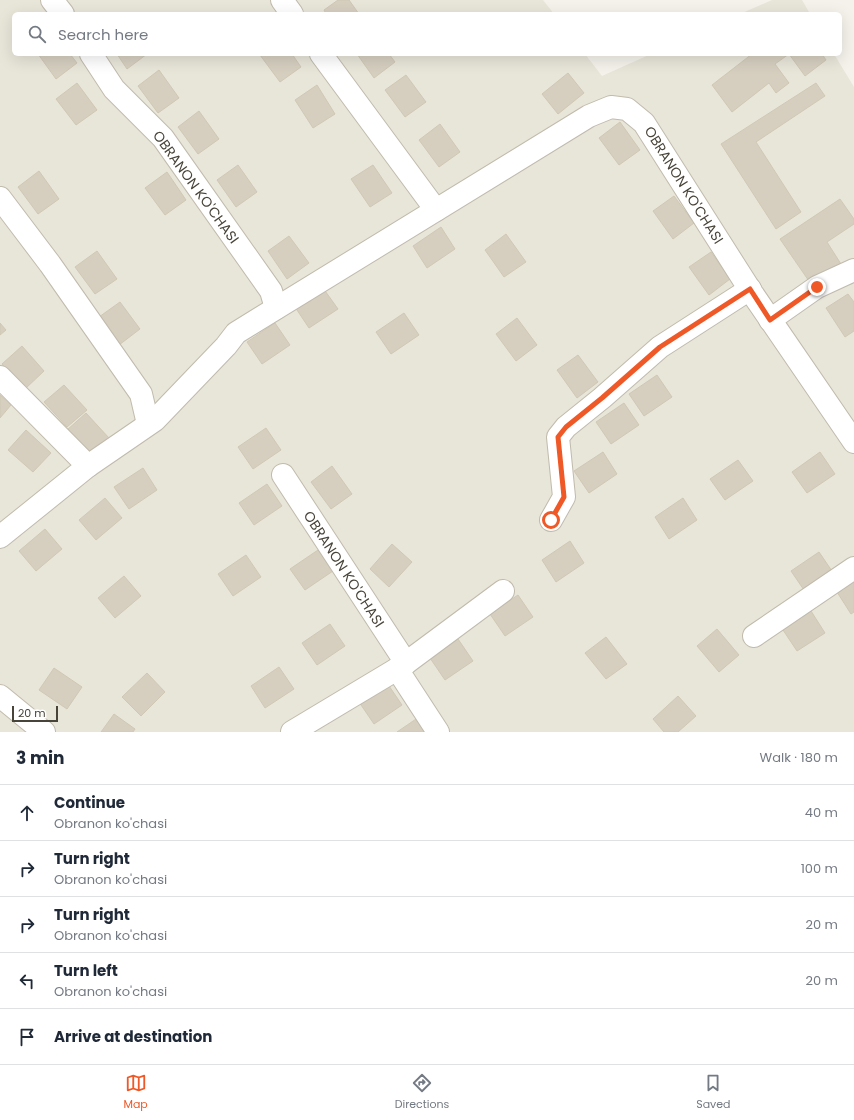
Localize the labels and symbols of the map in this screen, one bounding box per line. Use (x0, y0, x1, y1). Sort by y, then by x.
street label: OBRANON KO'CHASI (640, 122, 728, 248)
street label: OBRANON KO'CHASI (148, 126, 244, 248)
route end (808, 278, 826, 296)
street label: OBRANON KO'CHASI (299, 507, 389, 631)
route start (542, 511, 560, 529)
scale bar (12, 704, 58, 723)

